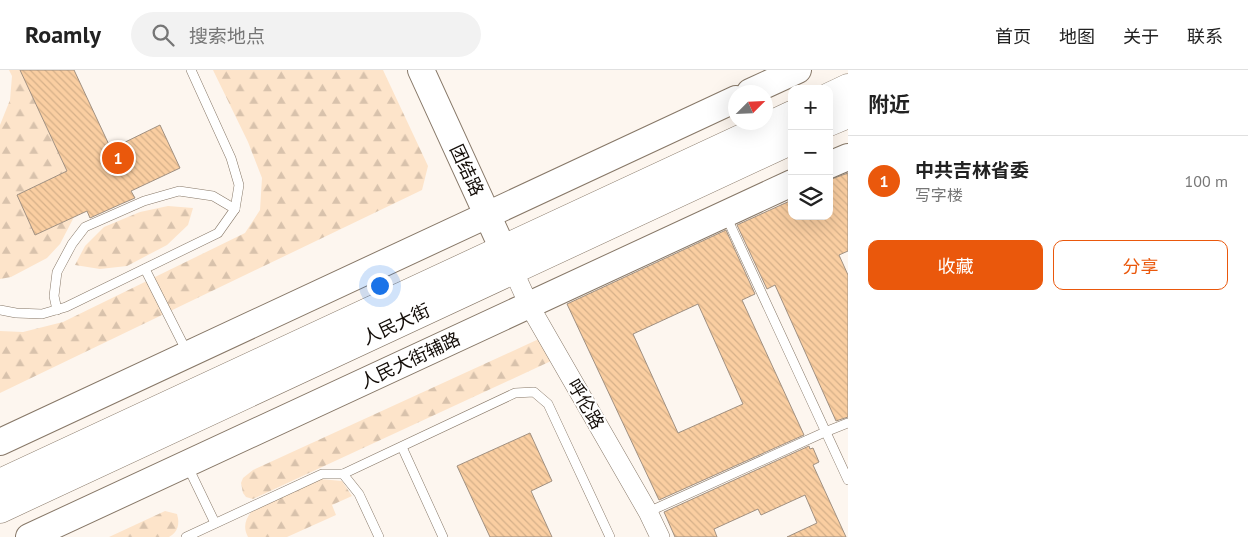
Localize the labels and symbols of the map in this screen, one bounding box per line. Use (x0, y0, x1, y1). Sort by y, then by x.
north arrow (728, 85, 773, 130)
pin: 1 (102, 139, 134, 177)
street label: 团结路 (445, 141, 489, 199)
your location (367, 273, 393, 299)
street label: 人民大街 (359, 298, 433, 350)
street label: 人民大街辅路 (356, 327, 464, 393)
street label: 呼伦路 (563, 375, 609, 433)

